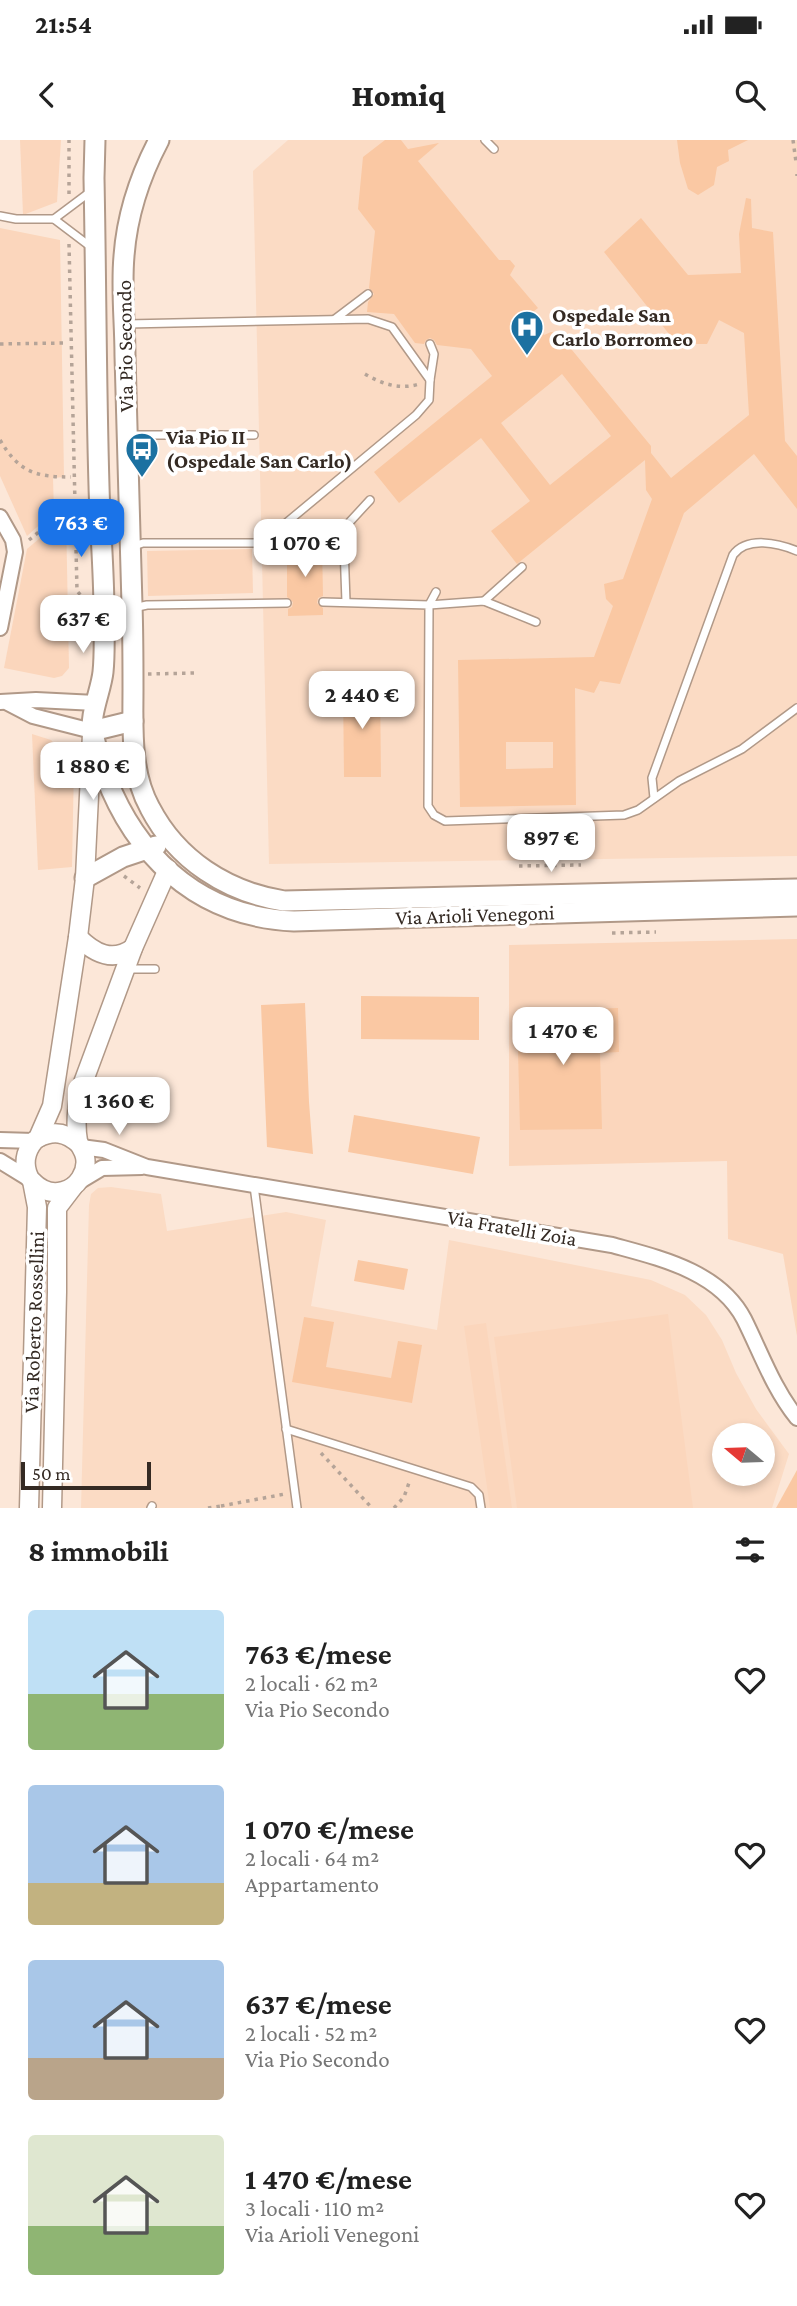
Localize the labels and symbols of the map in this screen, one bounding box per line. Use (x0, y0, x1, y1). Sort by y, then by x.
street label: Via Pio Secondo (112, 280, 138, 412)
place label: Ospedale San Carlo Borromeo (552, 303, 693, 351)
hospital icon: Ospedale San Carlo Borromeo (508, 308, 546, 357)
place label: Via Pio II (Ospedale San Carlo) (165, 425, 353, 473)
bus stop icon: Via Pio II (Ospedale San Carlo) (123, 430, 161, 479)
pin: 763 € (32, 500, 130, 559)
pin: 1 070 € (240, 520, 370, 579)
pin: 637 € (34, 596, 132, 655)
pin: 2 440 € (297, 672, 427, 731)
pin: 1 880 € (28, 742, 158, 802)
pin: 897 € (502, 814, 600, 874)
street label: Via Arioli Venegoni (395, 900, 555, 930)
pin: 1 470 € (498, 1007, 628, 1067)
pin: 1 360 € (54, 1077, 184, 1137)
street label: Via Fratelli Zoia (445, 1205, 579, 1251)
street label: Via Roberto Rossellini (19, 1230, 49, 1413)
north arrow (712, 1423, 775, 1486)
scale bar (21, 1459, 150, 1491)

